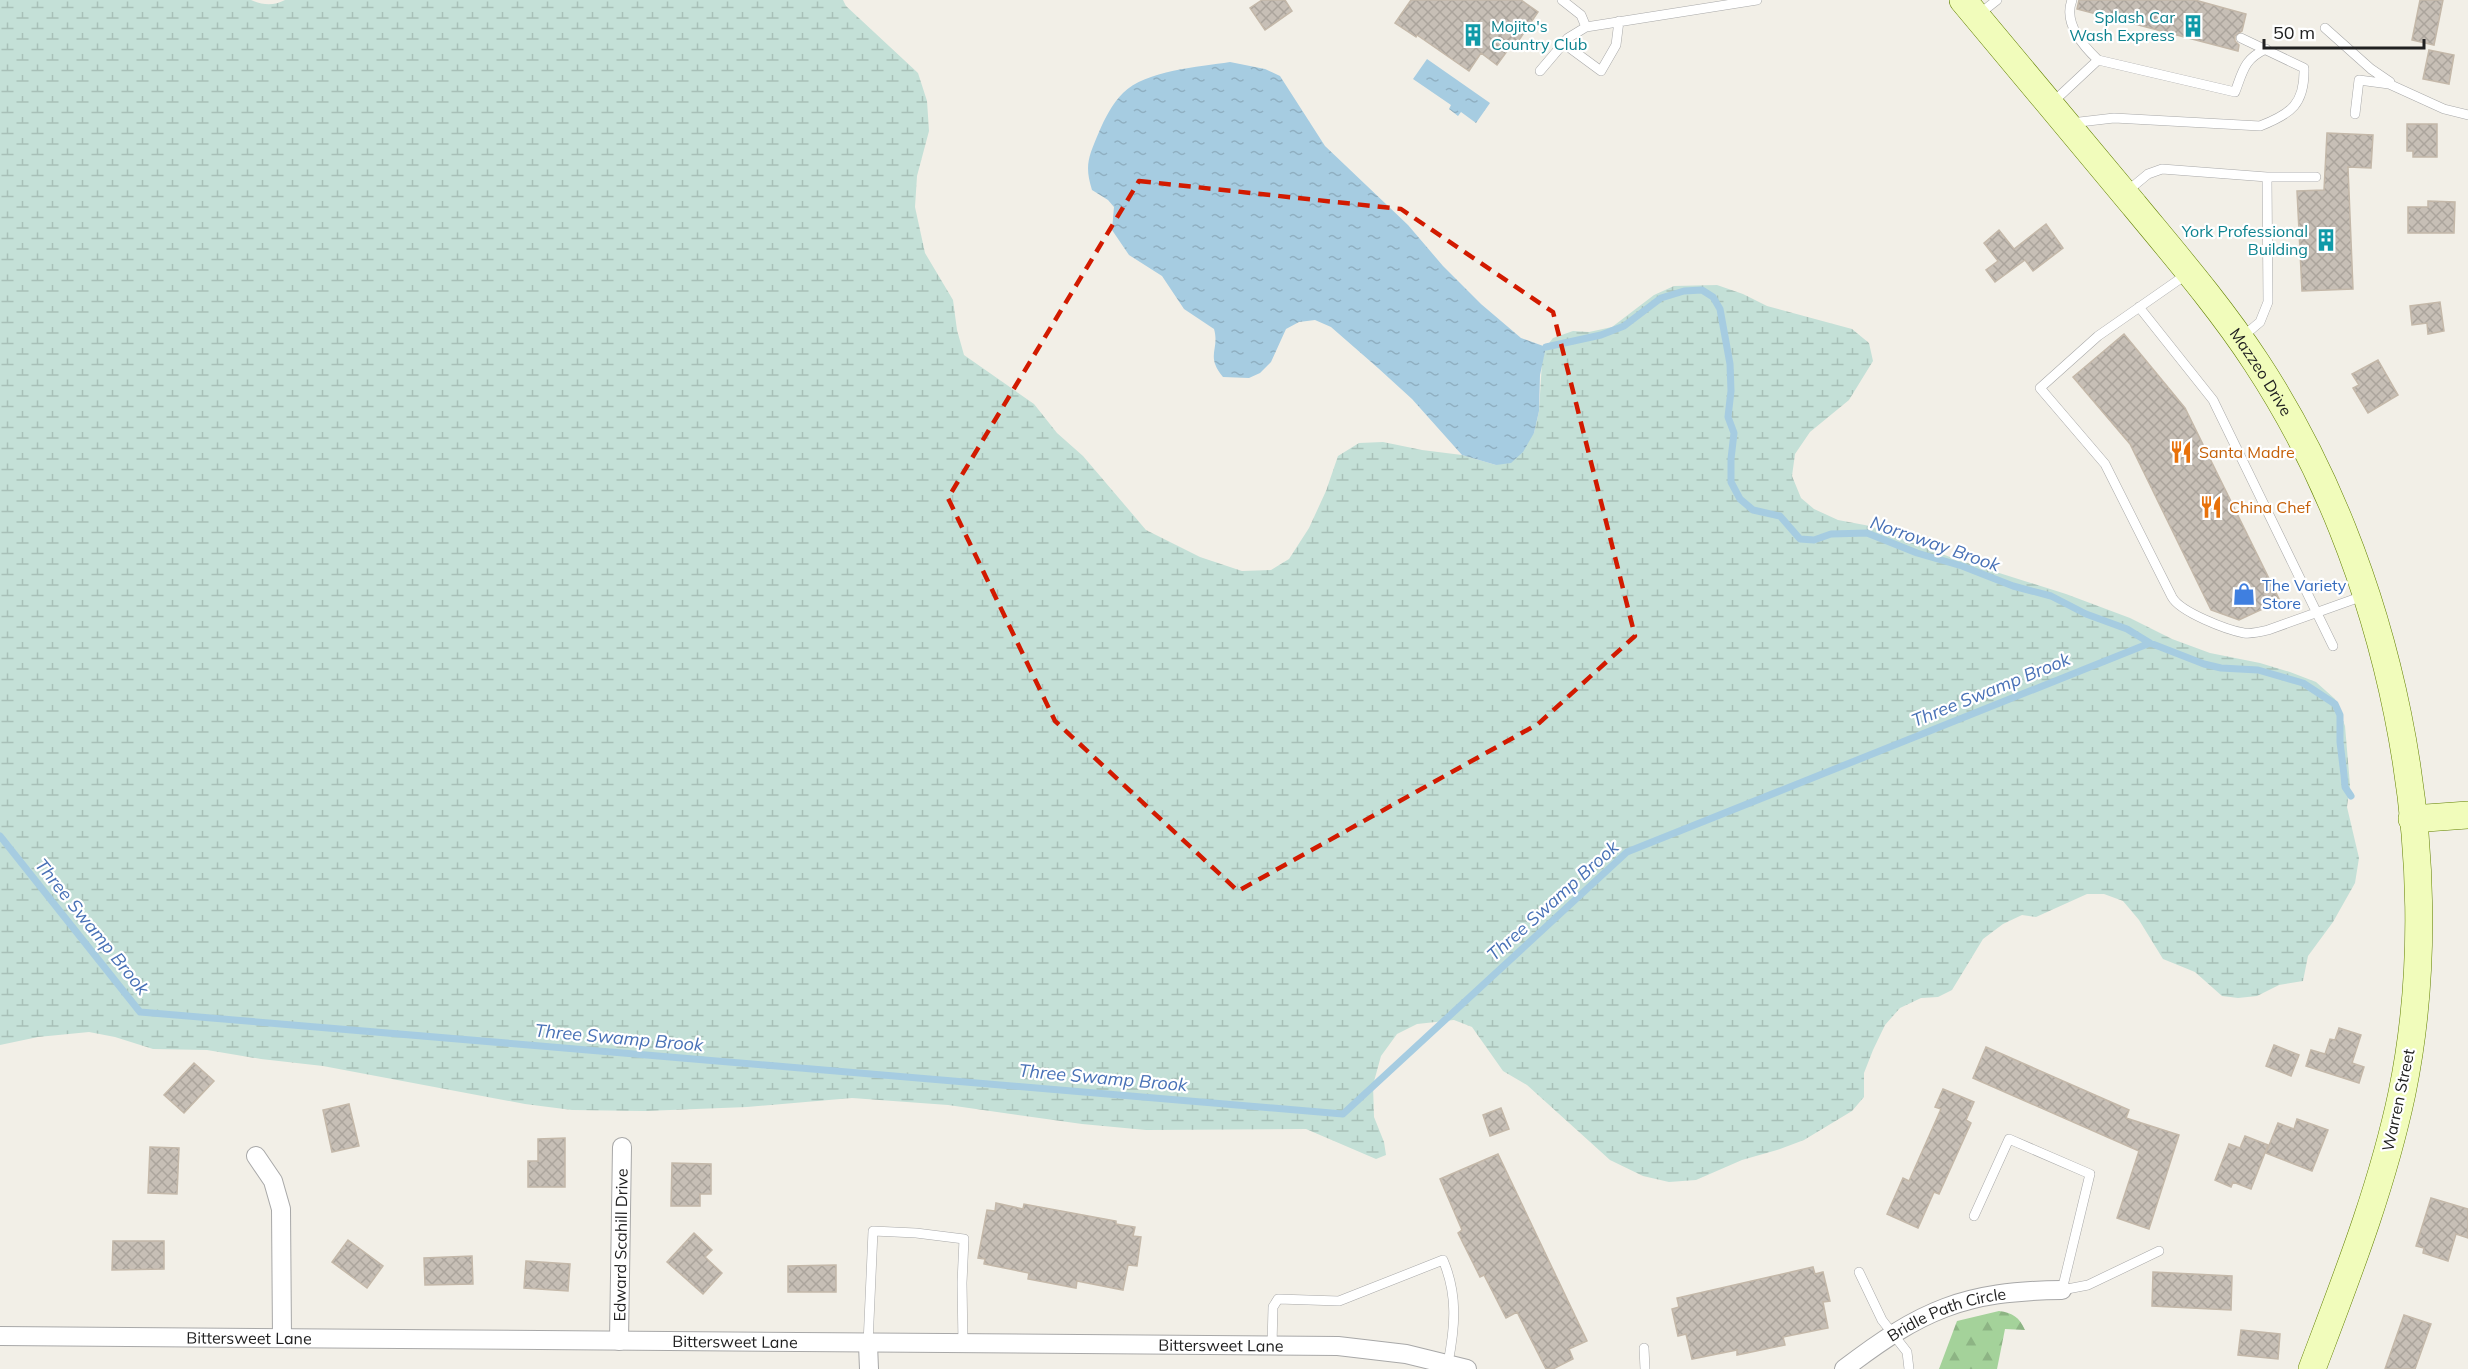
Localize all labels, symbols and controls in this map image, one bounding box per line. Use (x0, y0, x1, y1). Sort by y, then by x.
place label: Splash Car Wash Express (2069, 7, 2175, 45)
scale bar (2264, 12, 2424, 50)
building icon: Splash Car Wash Express (2180, 13, 2206, 39)
place label: Mojito's Country Club (1491, 16, 1587, 54)
text: 50 m (2273, 21, 2315, 44)
building icon: Mojito's Country Club (1460, 22, 1486, 48)
place label: York Professional Building (2181, 221, 2308, 259)
building icon: York Professional Building (2313, 227, 2339, 253)
street label: Mazzeo Drive (2226, 324, 2297, 419)
restaurant icon: Santa Madre (2168, 439, 2194, 465)
place label: Santa Madre (2199, 442, 2295, 462)
restaurant icon: China Chef (2198, 494, 2224, 520)
place label: China Chef (2229, 497, 2311, 517)
water label: Norroway Brook (1867, 511, 2004, 577)
place label: The Variety Store (2262, 575, 2347, 613)
shop icon: The Variety Store (2231, 581, 2257, 607)
water label: Three Swamp Brook (1908, 647, 2074, 732)
water label: Three Swamp Brook (1482, 835, 1624, 966)
water label: Three Swamp Brook (30, 854, 155, 1000)
water label: Three Swamp Brook (534, 1019, 705, 1056)
street label: Warren Street (2377, 1046, 2419, 1153)
water label: Three Swamp Brook (1018, 1059, 1189, 1096)
street label: Edward Scahill Drive (609, 1168, 632, 1322)
street label: Bridle Path Circle (1883, 1283, 2007, 1346)
street label: Bittersweet Lane (186, 1327, 312, 1348)
street label: Bittersweet Lane (672, 1331, 798, 1352)
street label: Bittersweet Lane (1158, 1335, 1284, 1356)

